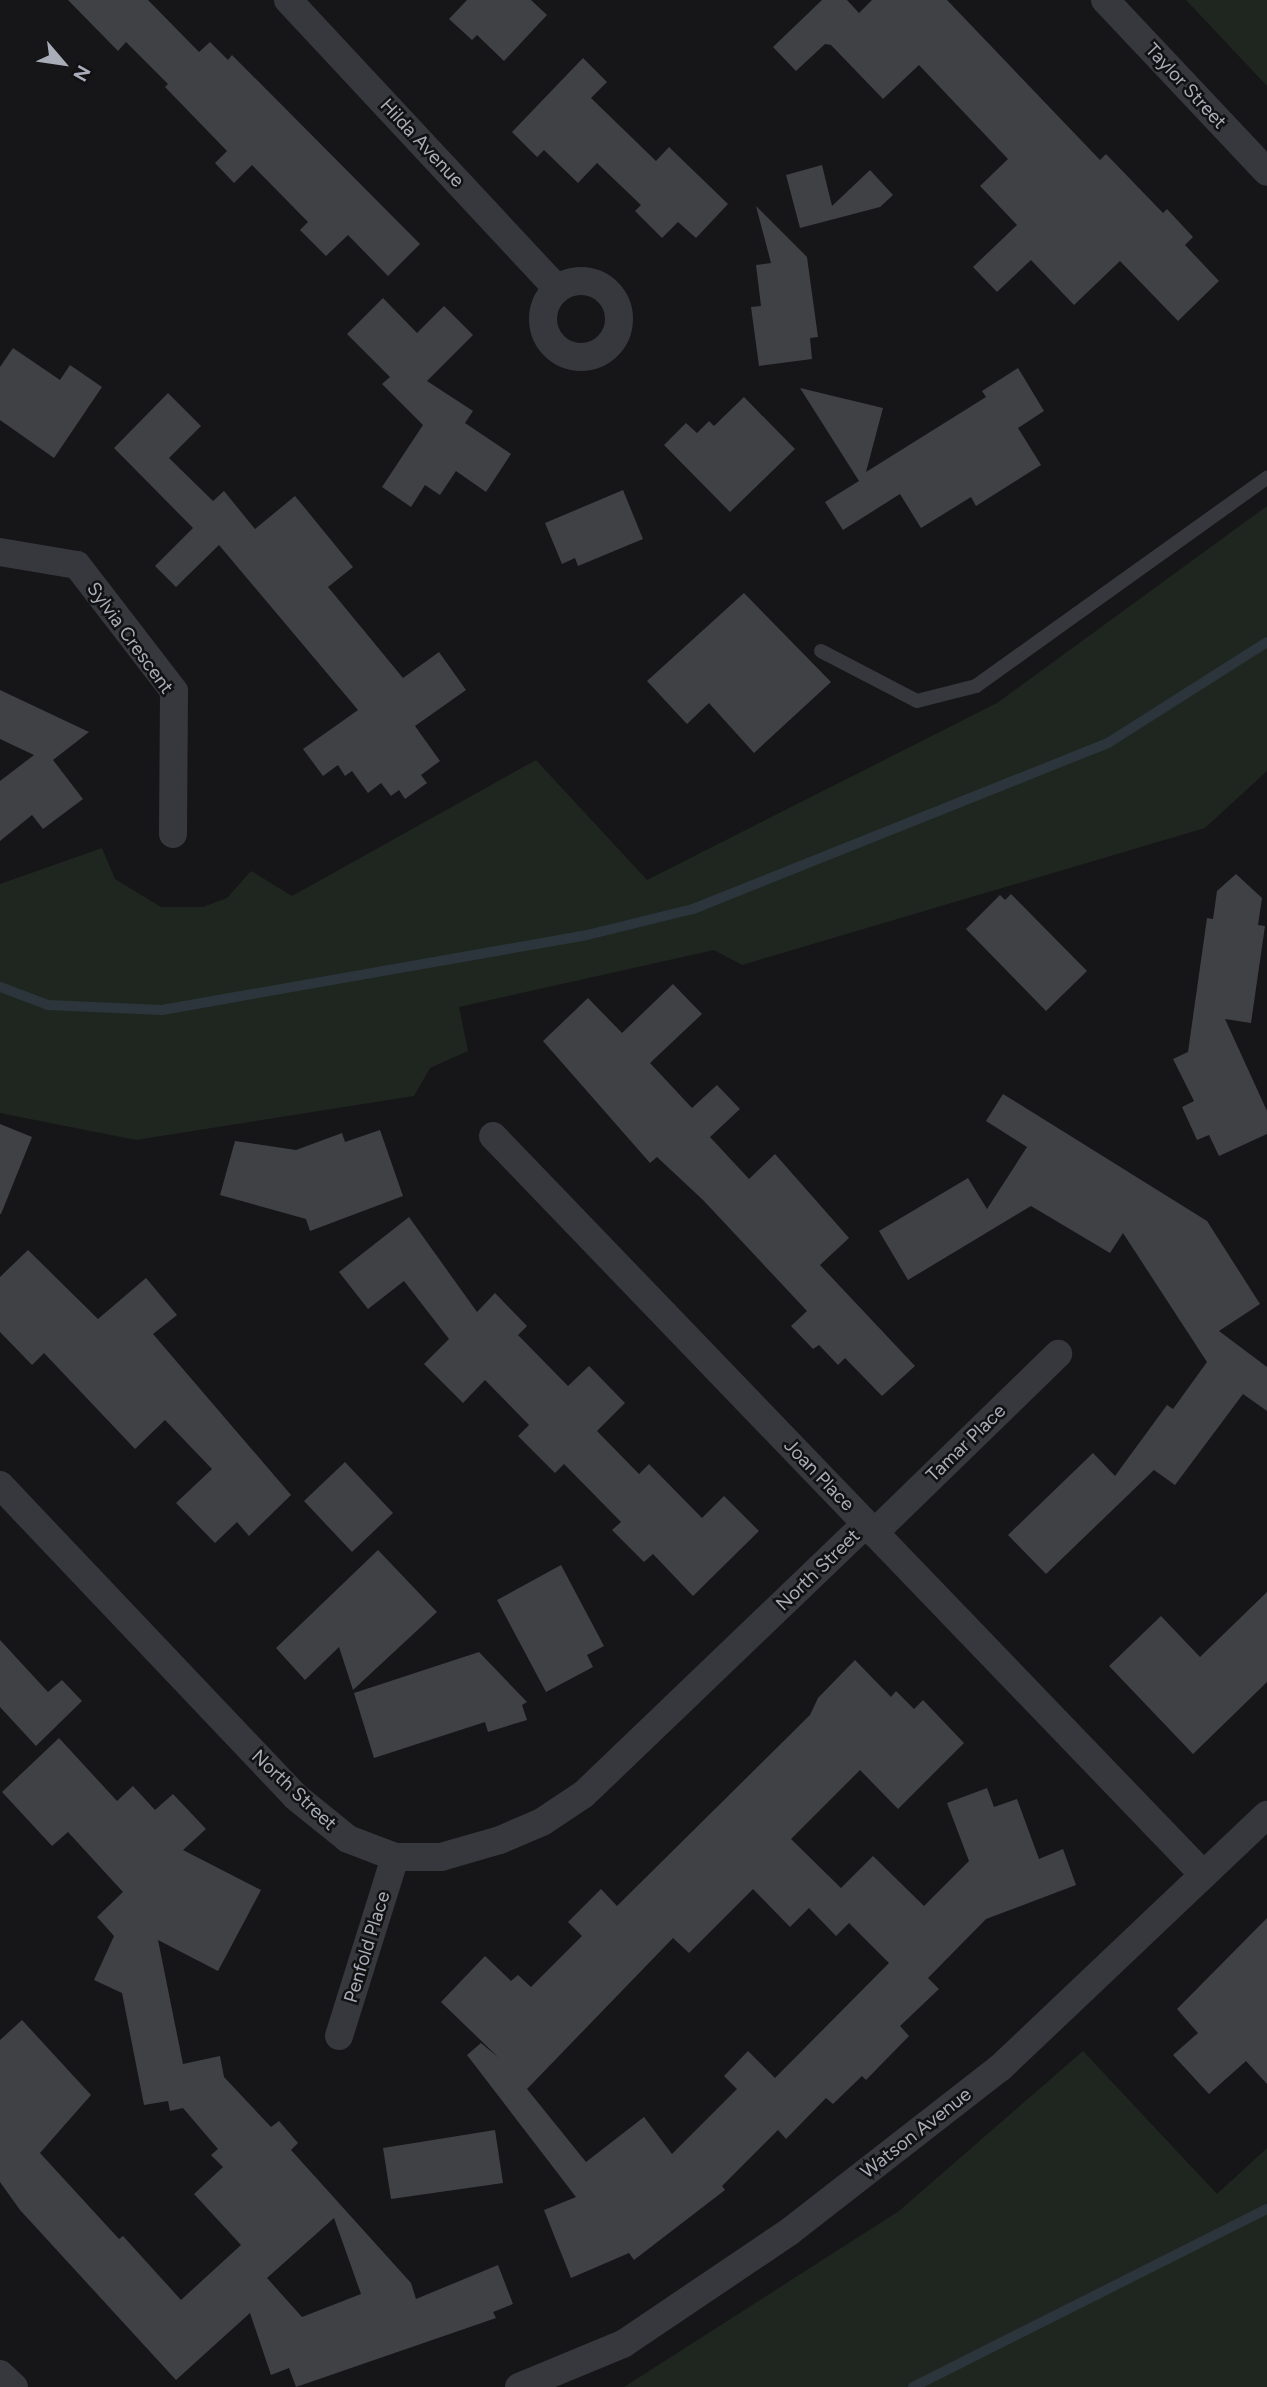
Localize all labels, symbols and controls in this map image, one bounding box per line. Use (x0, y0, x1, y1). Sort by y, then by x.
north arrow (28, 28, 98, 98)
street label: Taylor Street (1141, 39, 1231, 133)
text: N (68, 61, 95, 85)
street label: Hilda Avenue (375, 94, 469, 192)
street label: Sylvia Crescent (82, 578, 178, 698)
street label: Tamar Place (922, 1400, 1010, 1486)
street label: Joan Place (779, 1434, 859, 1516)
street label: North Street (771, 1524, 865, 1616)
street label: North Street (247, 1745, 341, 1835)
street label: Penfold Place (339, 1889, 395, 2005)
street label: Watson Avenue (856, 2083, 976, 2183)

